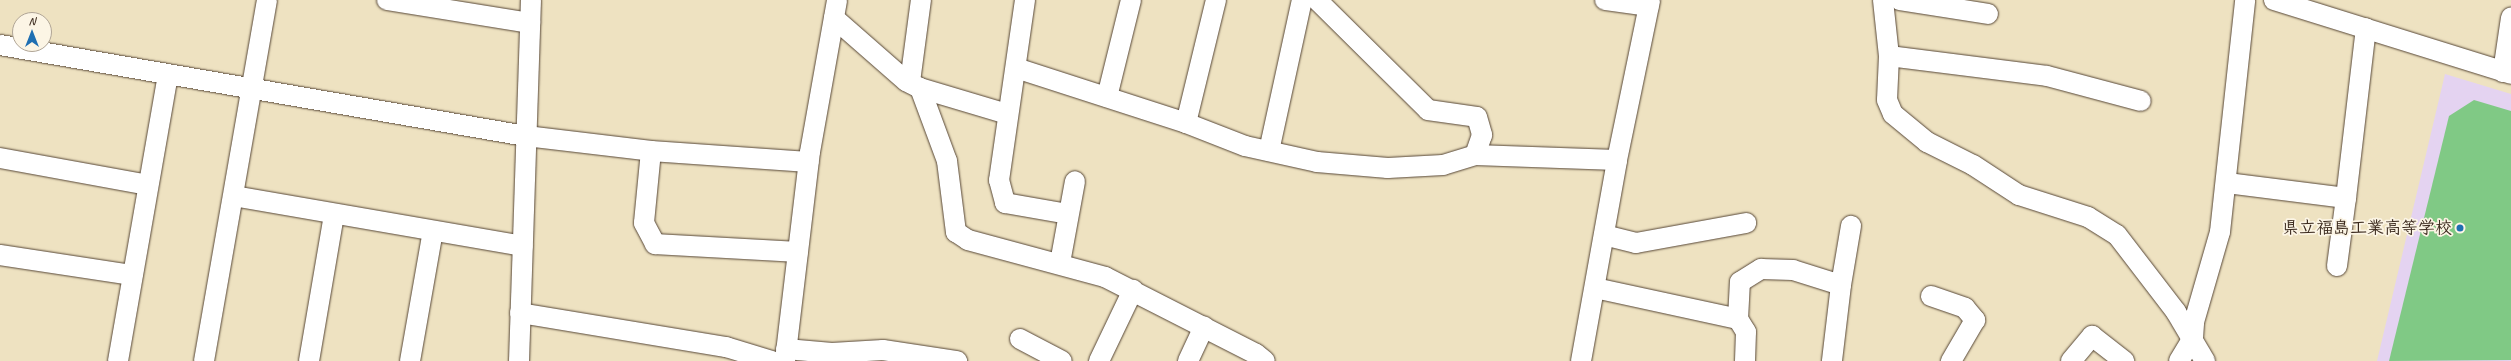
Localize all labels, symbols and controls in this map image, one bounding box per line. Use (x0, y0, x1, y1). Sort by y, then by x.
north arrow (12, 12, 52, 52)
text: N (29, 14, 35, 28)
place label: 県立福島工業高等学校 (2282, 218, 2452, 238)
marker: 県立福島工業高等学校 (2455, 223, 2465, 233)

